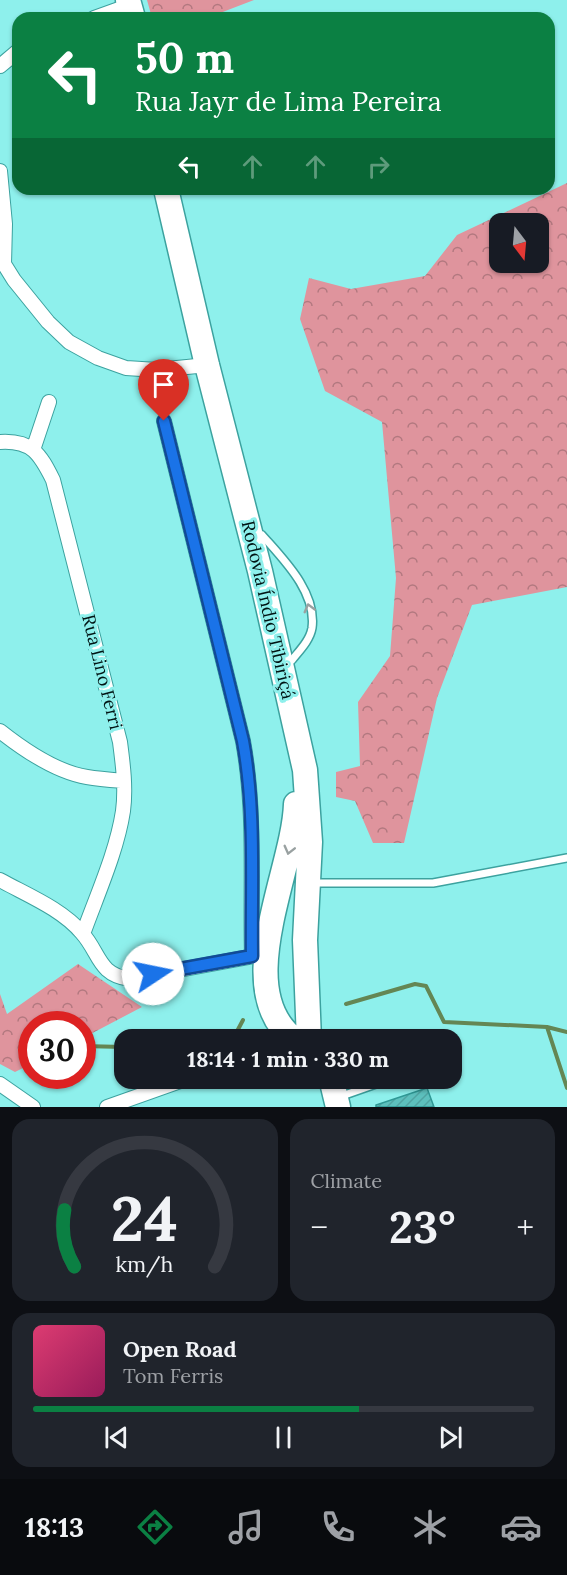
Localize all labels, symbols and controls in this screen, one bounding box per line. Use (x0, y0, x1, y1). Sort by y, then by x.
text: 50 m (135, 31, 234, 85)
icon: left (36, 36, 114, 114)
text: Rua Jayr de Lima Pereira (135, 84, 442, 118)
icon: left (173, 150, 206, 183)
icon: ahead (236, 150, 269, 183)
icon: ahead (299, 150, 332, 183)
icon: right (362, 150, 395, 183)
north arrow (489, 213, 549, 273)
map controls (489, 213, 549, 273)
pin (138, 359, 189, 421)
icon: arrive (147, 368, 180, 401)
street label: Rodovia Índio Tibiriçá (237, 518, 300, 702)
one-way arrow (304, 603, 317, 613)
street label: Rua Lino Ferri (77, 612, 128, 732)
one-way arrow (284, 845, 297, 855)
position arrow (121, 942, 185, 1006)
speed limit sign: 30 (18, 1011, 96, 1089)
text: 18:14 · 1 min · 330 m (187, 1045, 389, 1073)
text: Climate (311, 1168, 382, 1193)
text: 24 (111, 1178, 178, 1258)
text: 23° (389, 1198, 455, 1255)
text: − (311, 1206, 328, 1248)
text: + (516, 1206, 534, 1248)
text: km/h (116, 1250, 174, 1278)
text: Open Road (123, 1335, 237, 1363)
text: Tom Ferris (123, 1363, 223, 1388)
icon: previous (100, 1421, 133, 1454)
icon: pause (267, 1421, 300, 1454)
icon: next (434, 1421, 467, 1454)
icon: directions (134, 1506, 176, 1548)
icon: music (225, 1506, 267, 1548)
icon: phone (317, 1506, 359, 1548)
icon: climate (409, 1506, 451, 1548)
icon: car (500, 1506, 542, 1548)
text: 18:13 (25, 1510, 84, 1544)

